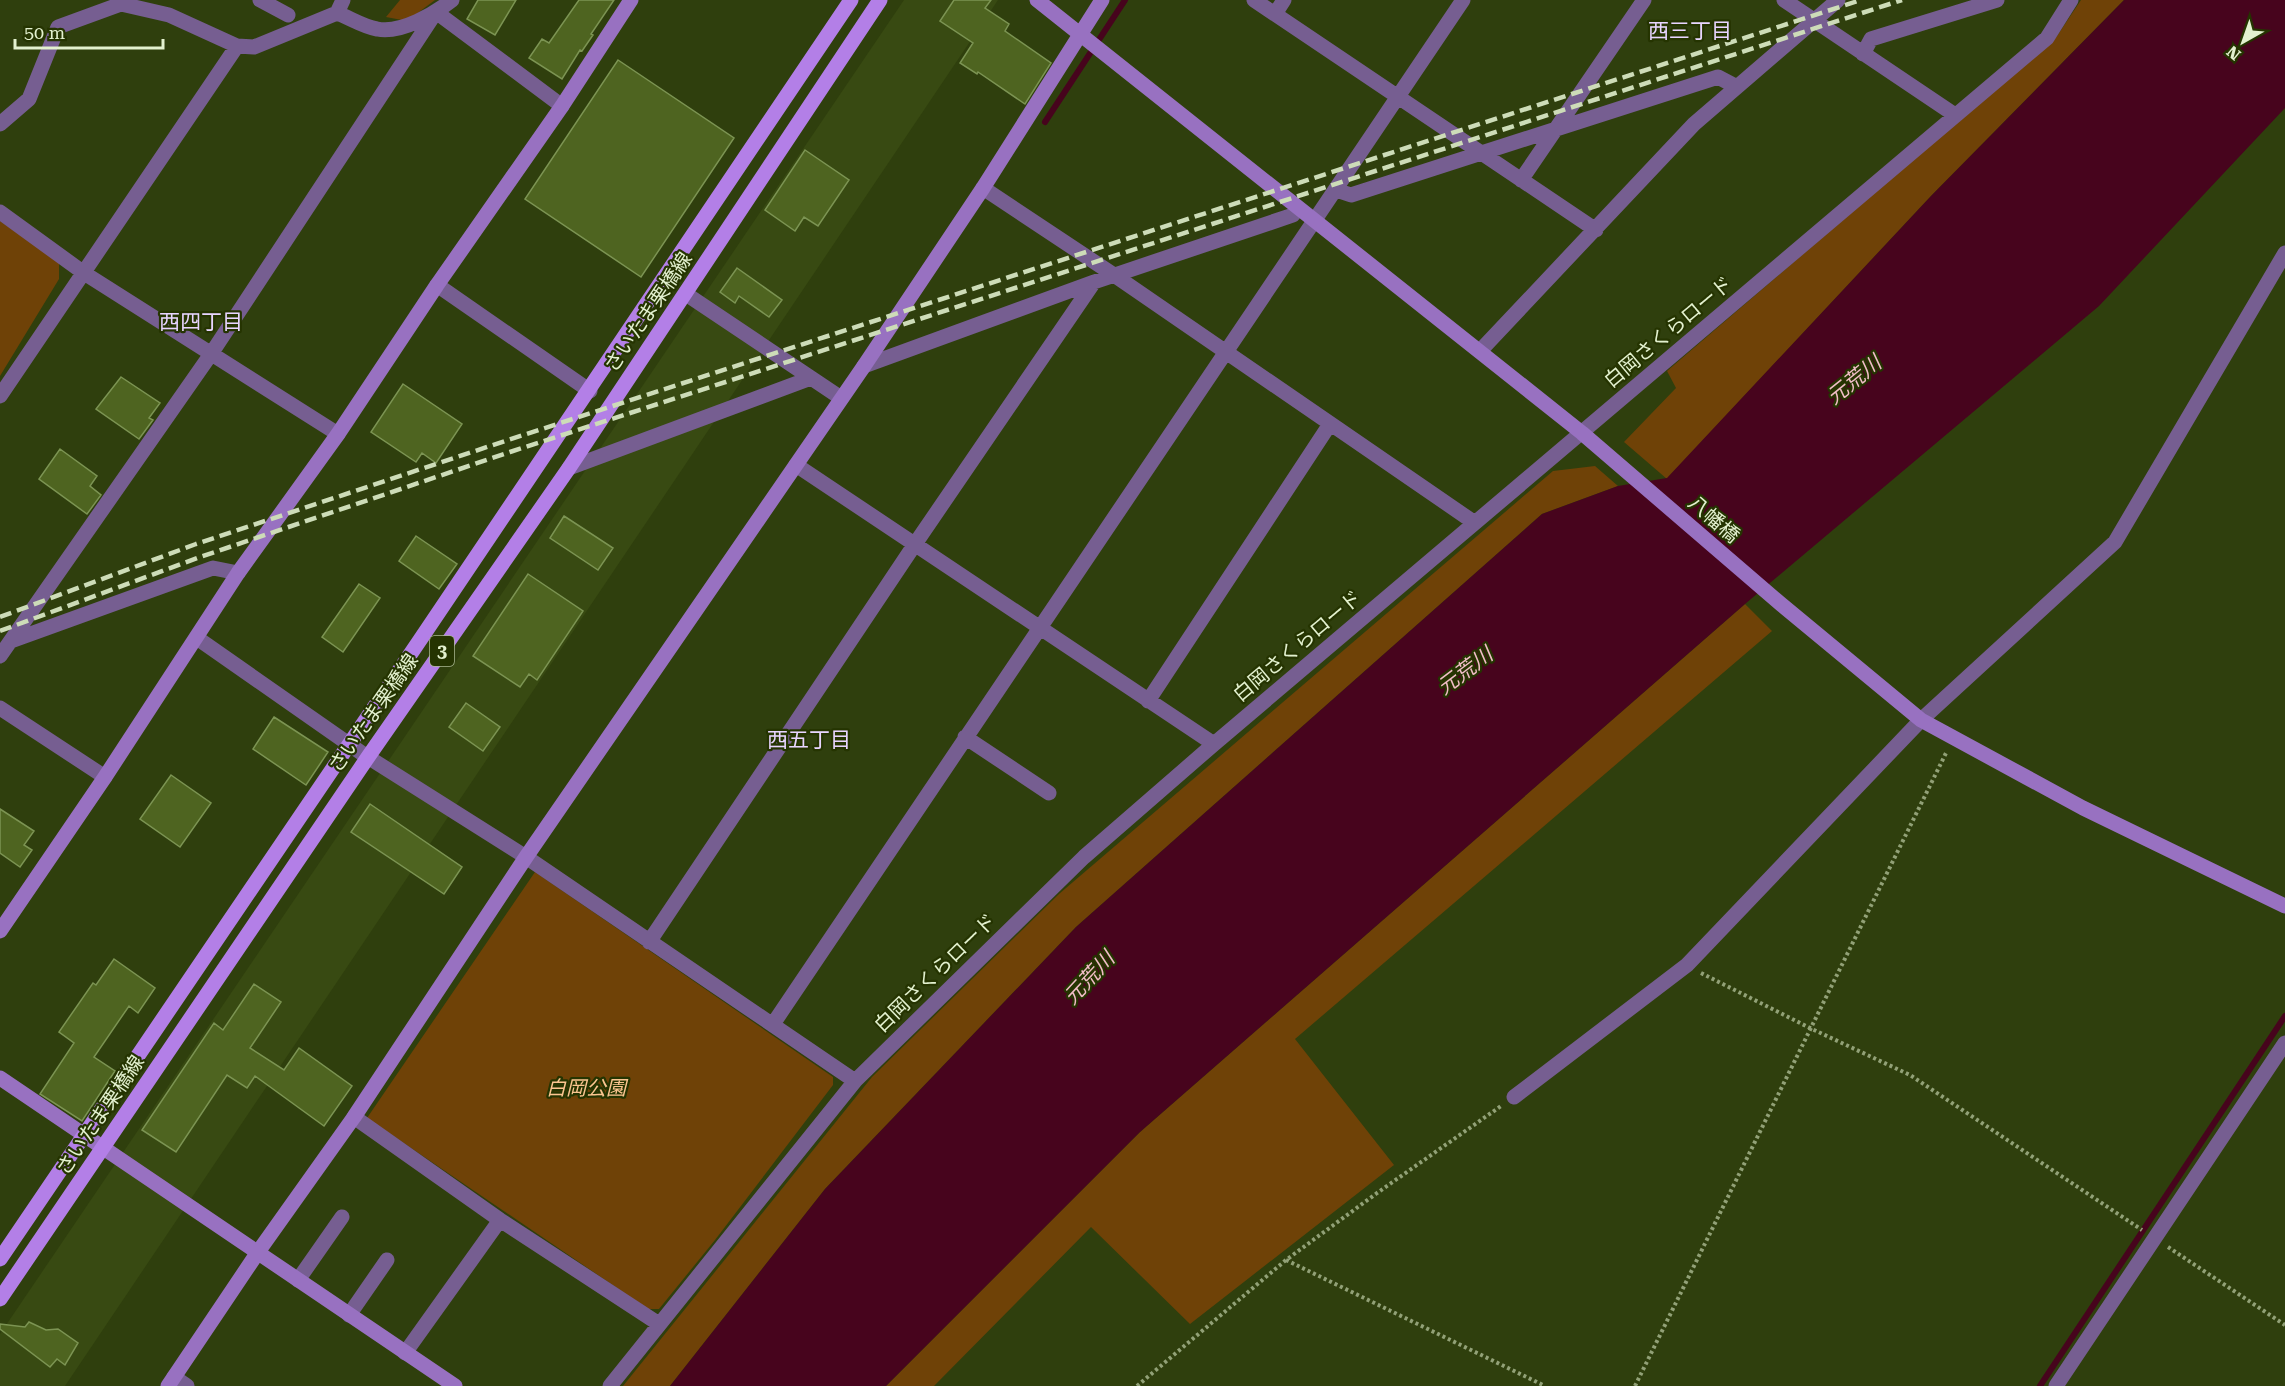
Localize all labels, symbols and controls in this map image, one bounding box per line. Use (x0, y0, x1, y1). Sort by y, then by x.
scale bar (15, 12, 164, 50)
north arrow (2213, 12, 2273, 72)
district label: 西三丁目 (1648, 19, 1732, 43)
text: 50 m (24, 22, 65, 43)
text: N (2223, 42, 2245, 64)
street label: さいたま栗橋線 (599, 248, 697, 376)
street label: 白岡さくらロード (1599, 271, 1737, 393)
district label: 西四丁目 (159, 310, 243, 334)
water label: 元荒川 (1822, 350, 1888, 409)
street label: 八幡橋 (1683, 490, 1745, 548)
street label: 白岡さくらロード (1228, 585, 1366, 707)
road number: 3 (430, 636, 454, 666)
water label: 元荒川 (1433, 641, 1499, 700)
street label: さいたま栗橋線 (323, 649, 423, 777)
district label: 西五丁目 (767, 728, 851, 752)
street label: 白岡さくらロード (869, 909, 1001, 1037)
water label: 元荒川 (1059, 945, 1121, 1009)
street label: さいたま栗橋線 (51, 1051, 149, 1179)
park label: 白岡公園 (546, 1076, 629, 1100)

